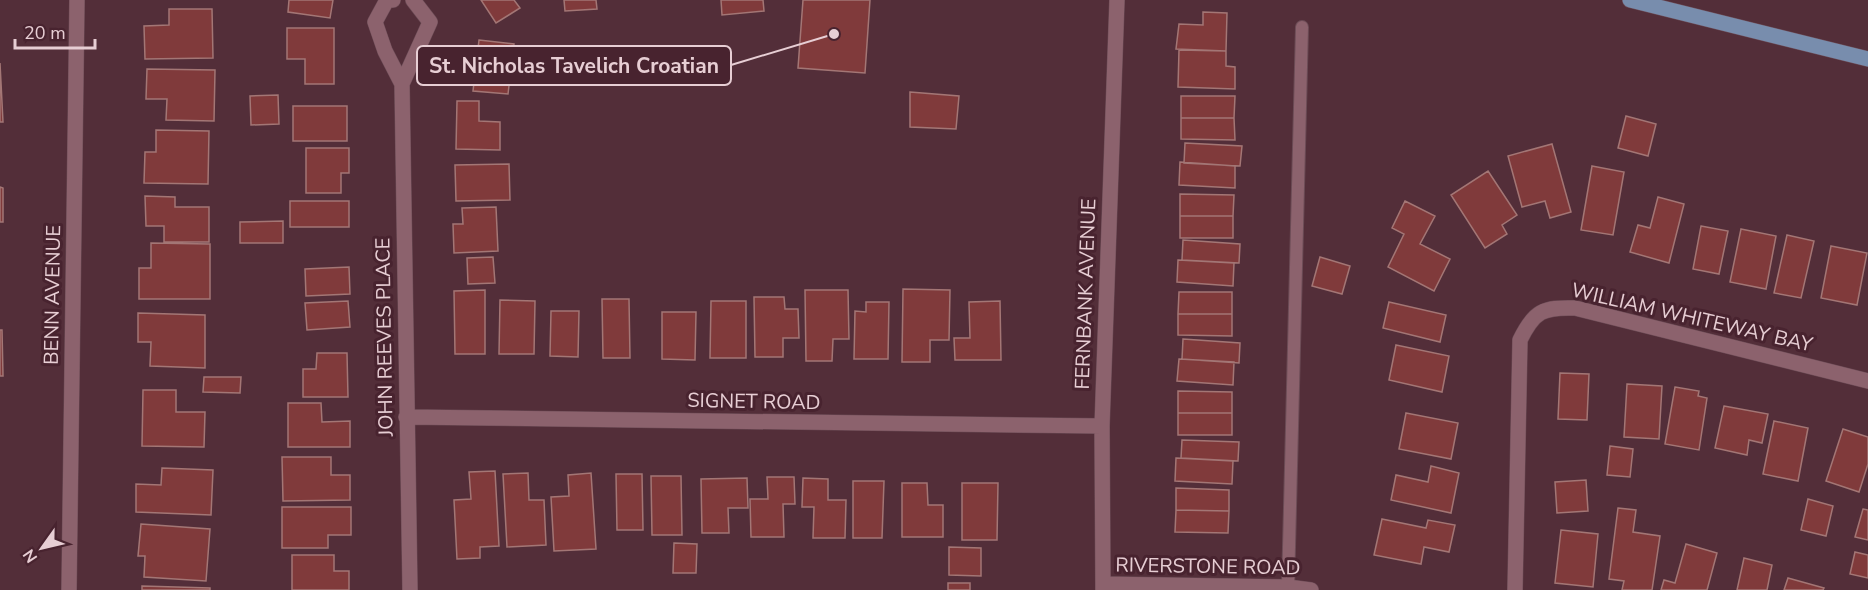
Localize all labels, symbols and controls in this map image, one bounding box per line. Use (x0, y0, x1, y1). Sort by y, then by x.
scale bar (15, 12, 94, 50)
text: 20 m (24, 21, 66, 45)
callout: St. Nicholas Tavelich Croatian (417, 46, 731, 85)
text: St. Nicholas Tavelich Croatian (429, 52, 719, 80)
street label: FERNBANK AVENUE (1069, 198, 1102, 390)
street label: BENN AVENUE (38, 225, 67, 365)
street label: JOHN REEVES PLACE (369, 237, 400, 438)
street label: WILLIAM WHITEWAY BAY (1569, 277, 1816, 359)
street label: SIGNET ROAD (687, 387, 821, 416)
north arrow (12, 518, 72, 578)
text: N (18, 545, 43, 567)
street label: RIVERSTONE ROAD (1115, 551, 1301, 582)

